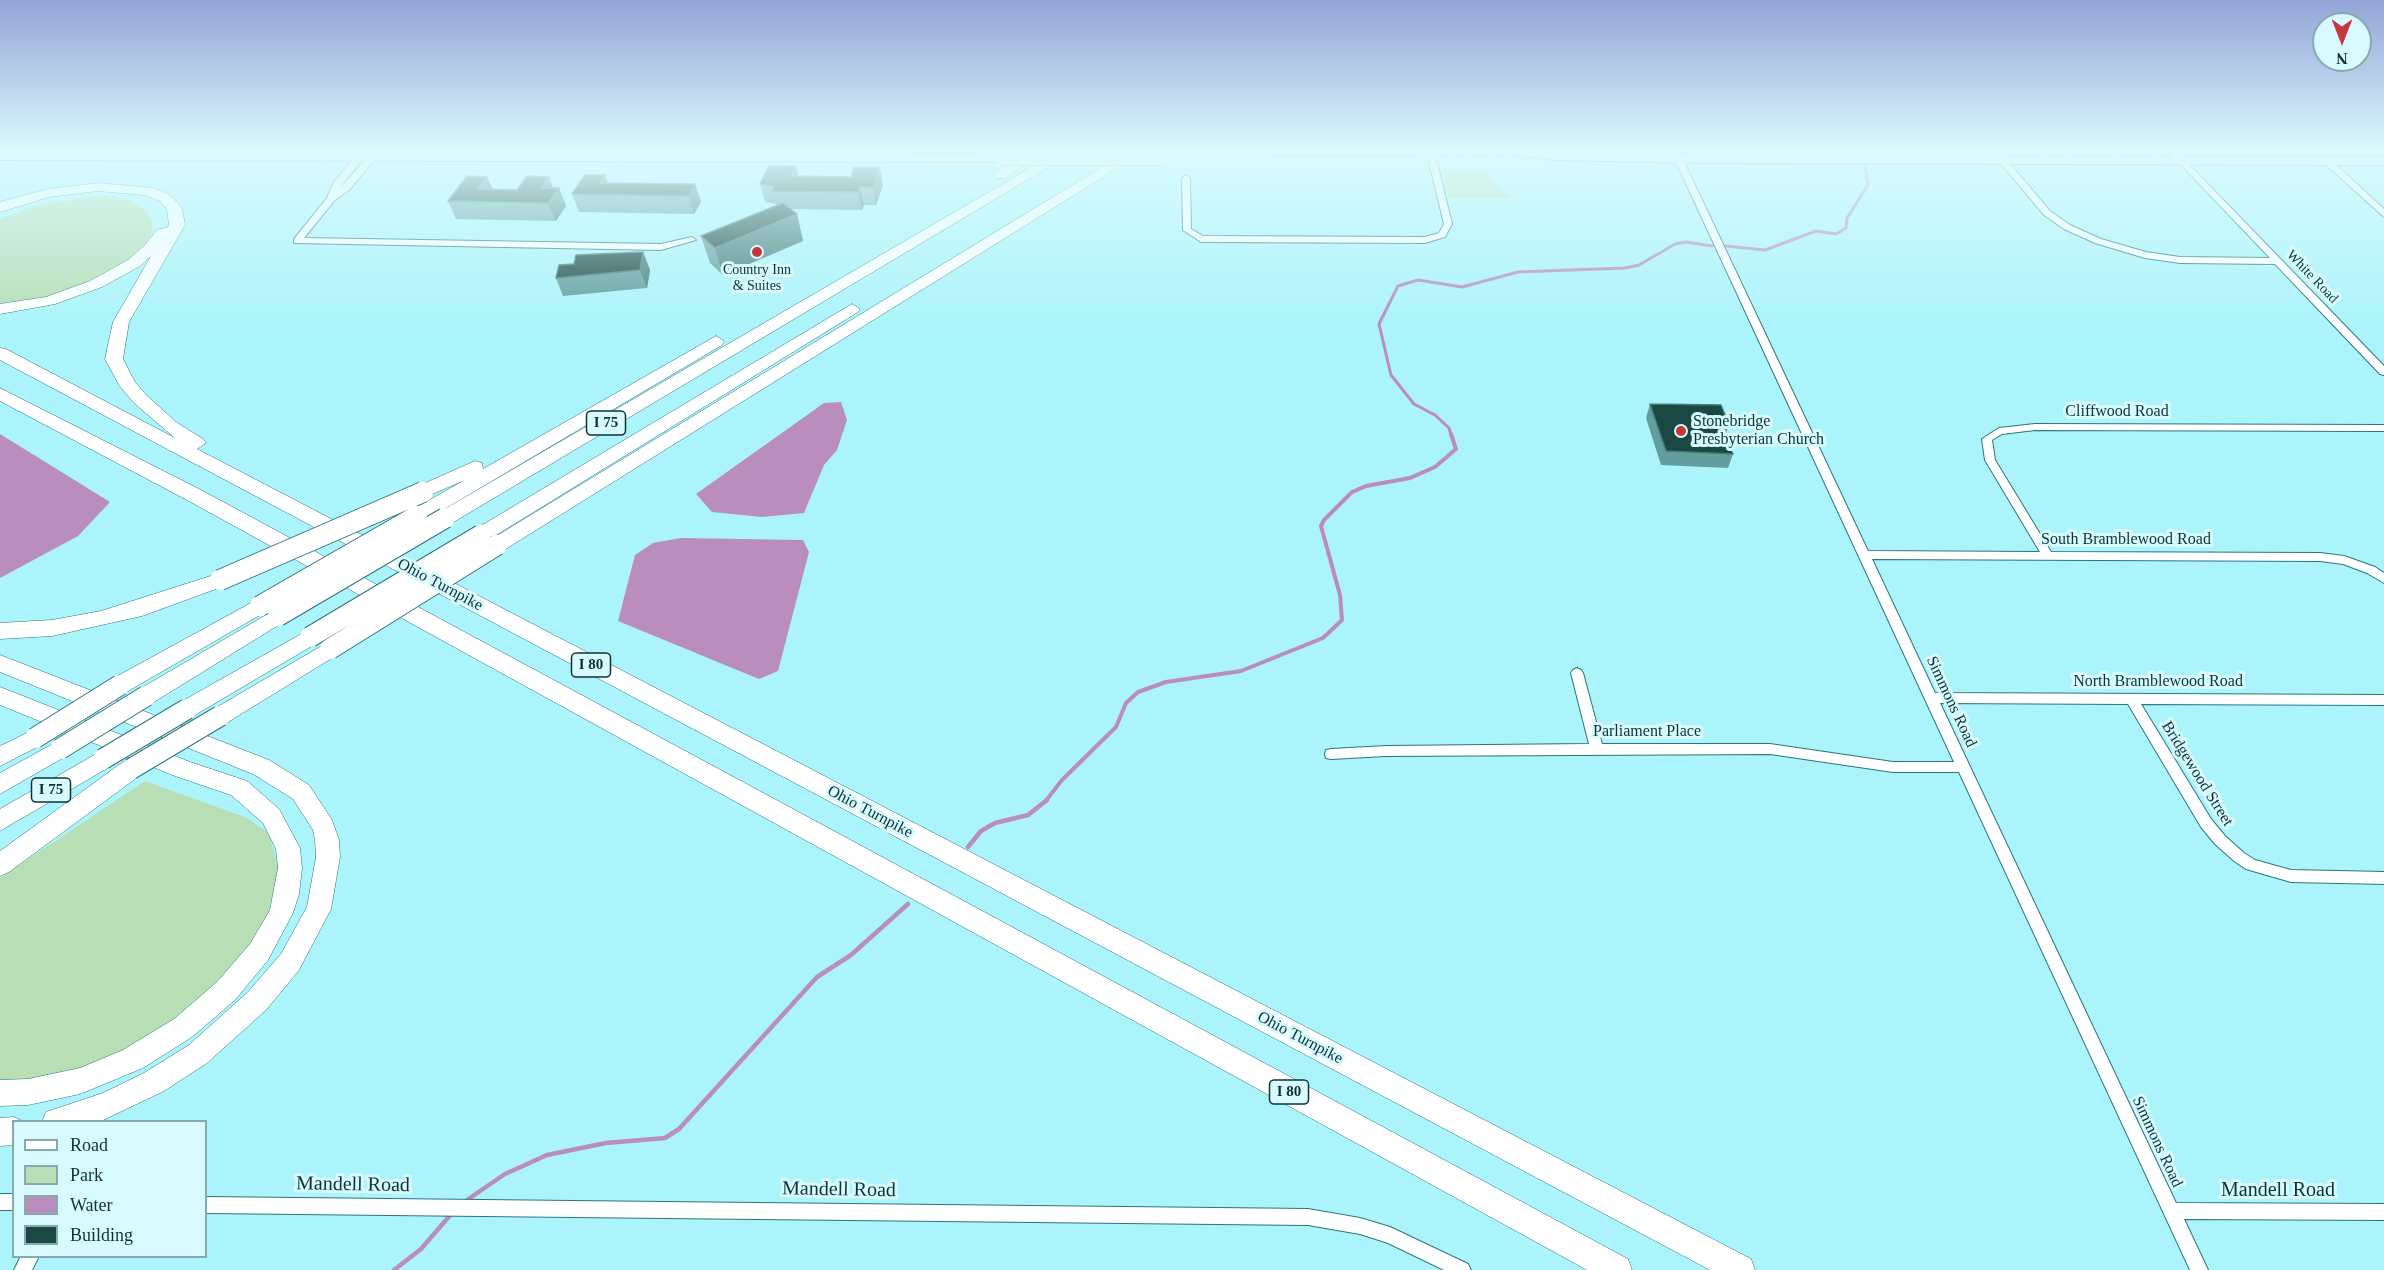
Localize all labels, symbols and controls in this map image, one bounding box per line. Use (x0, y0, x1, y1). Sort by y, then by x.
north arrow (2312, 12, 2372, 72)
text: N (2336, 50, 2348, 67)
marker: Country Inn & Suites (750, 245, 764, 259)
street label: White Road (2283, 247, 2341, 307)
place label: Country Inn & Suites (723, 262, 791, 294)
street label: Cliffwood Road (2065, 402, 2169, 422)
road number: I 75 (586, 411, 626, 435)
place label: Stonebridge Presbyterian Church (1693, 412, 1824, 450)
marker: Stonebridge Presbyterian Church (1674, 424, 1688, 438)
street label: South Bramblewood Road (2041, 530, 2211, 550)
street label: Ohio Turnpike (394, 554, 486, 616)
road number: I 80 (572, 653, 610, 677)
street label: Simmons Road (1922, 653, 1980, 751)
street label: North Bramblewood Road (2073, 672, 2243, 692)
street label: Bridgewood Street (2157, 718, 2237, 830)
street label: Parliament Place (1593, 722, 1701, 742)
road number: I 75 (32, 778, 70, 802)
street label: Ohio Turnpike (824, 781, 916, 843)
street label: Ohio Turnpike (1254, 1007, 1346, 1069)
road number: I 80 (1270, 1080, 1308, 1104)
street label: Simmons Road (2128, 1093, 2186, 1191)
legend (12, 1120, 207, 1258)
text: Road (70, 1135, 108, 1155)
text: Park (70, 1165, 103, 1185)
street label: Mandell Road (296, 1172, 410, 1198)
street label: Mandell Road (782, 1177, 896, 1203)
street label: Mandell Road (2221, 1179, 2335, 1203)
text: Water (70, 1195, 113, 1215)
text: Building (70, 1225, 133, 1245)

